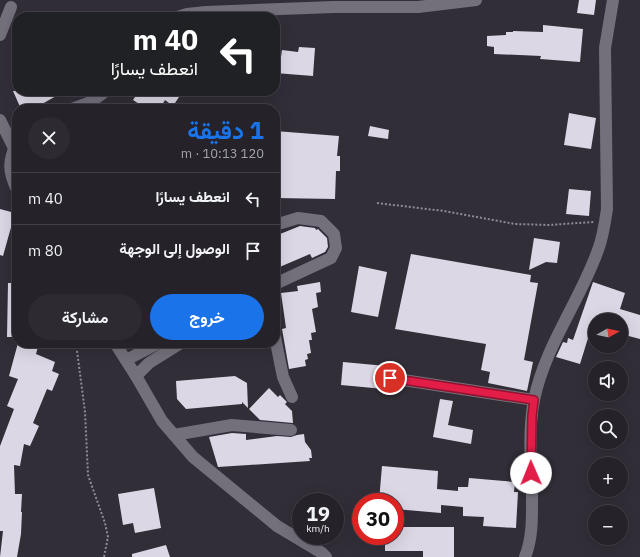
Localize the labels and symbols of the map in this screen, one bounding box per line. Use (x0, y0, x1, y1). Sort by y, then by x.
north arrow (588, 313, 628, 353)
pin (373, 361, 407, 395)
position arrow (510, 452, 552, 494)
speed limit sign: 30 (352, 493, 404, 545)

